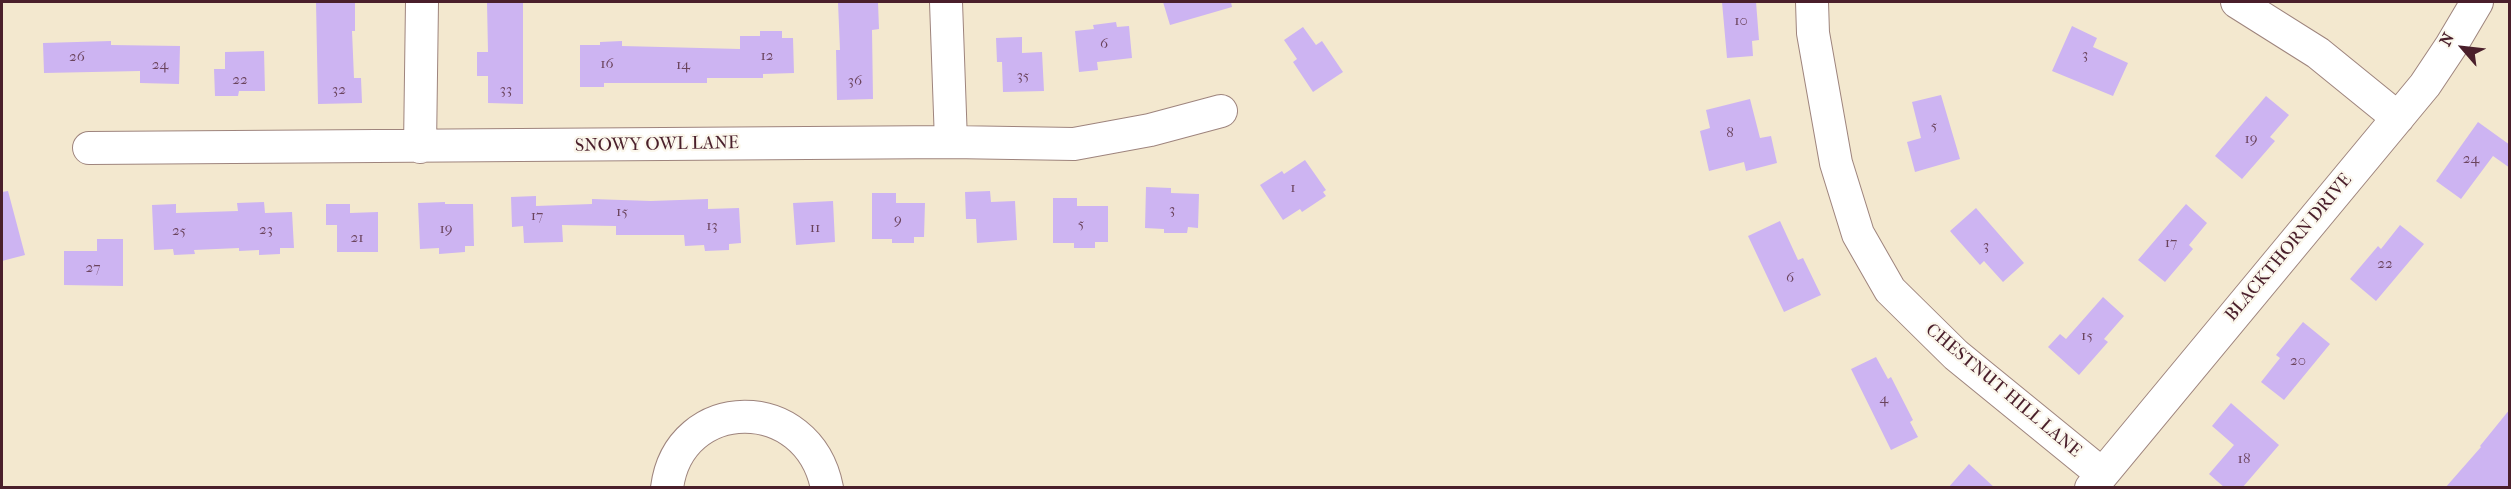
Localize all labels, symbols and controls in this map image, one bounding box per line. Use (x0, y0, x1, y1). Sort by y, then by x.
house number: 10 (1734, 12, 1748, 30)
north arrow (2433, 18, 2493, 78)
text: N (2435, 30, 2458, 49)
house number: 6 (1100, 35, 1108, 53)
house number: 3 (2082, 46, 2088, 64)
house number: 12 (760, 47, 774, 65)
house number: 26 (69, 48, 85, 66)
house number: 16 (600, 55, 614, 73)
house number: 24 (152, 56, 168, 74)
house number: 14 (676, 56, 690, 74)
house number: 35 (1017, 67, 1029, 85)
house number: 22 (232, 71, 248, 89)
house number: 36 (848, 72, 862, 90)
house number: 32 (332, 81, 346, 99)
house number: 33 (500, 81, 512, 99)
house number: 5 (1931, 117, 1937, 135)
house number: 8 (1726, 124, 1734, 142)
house number: 19 (2244, 130, 2258, 148)
street label: SNOWY OWL LANE (575, 133, 739, 157)
house number: 24 (2463, 150, 2479, 168)
street label: BLACKTHORN DRIVE (2221, 170, 2357, 326)
house number: 1 (1290, 179, 1296, 197)
house number: 3 (1169, 201, 1175, 219)
house number: 15 (616, 203, 628, 221)
house number: 17 (531, 207, 543, 225)
house number: 9 (894, 211, 902, 229)
house number: 5 (1078, 215, 1084, 233)
house number: 13 (706, 217, 718, 235)
house number: 11 (810, 219, 820, 237)
house number: 19 (439, 220, 453, 238)
house number: 23 (259, 221, 273, 239)
house number: 25 (172, 222, 186, 240)
house number: 21 (350, 229, 364, 247)
house number: 17 (2165, 234, 2177, 252)
house number: 3 (1983, 237, 1989, 255)
house number: 22 (2377, 255, 2393, 273)
house number: 27 (86, 259, 100, 277)
house number: 6 (1786, 269, 1794, 287)
street label: CHESTNUT HILL LANE (1921, 320, 2085, 462)
house number: 15 (2081, 327, 2093, 345)
house number: 20 (2290, 352, 2306, 370)
house number: 4 (1880, 390, 1888, 408)
house number: 18 (2238, 450, 2250, 468)

